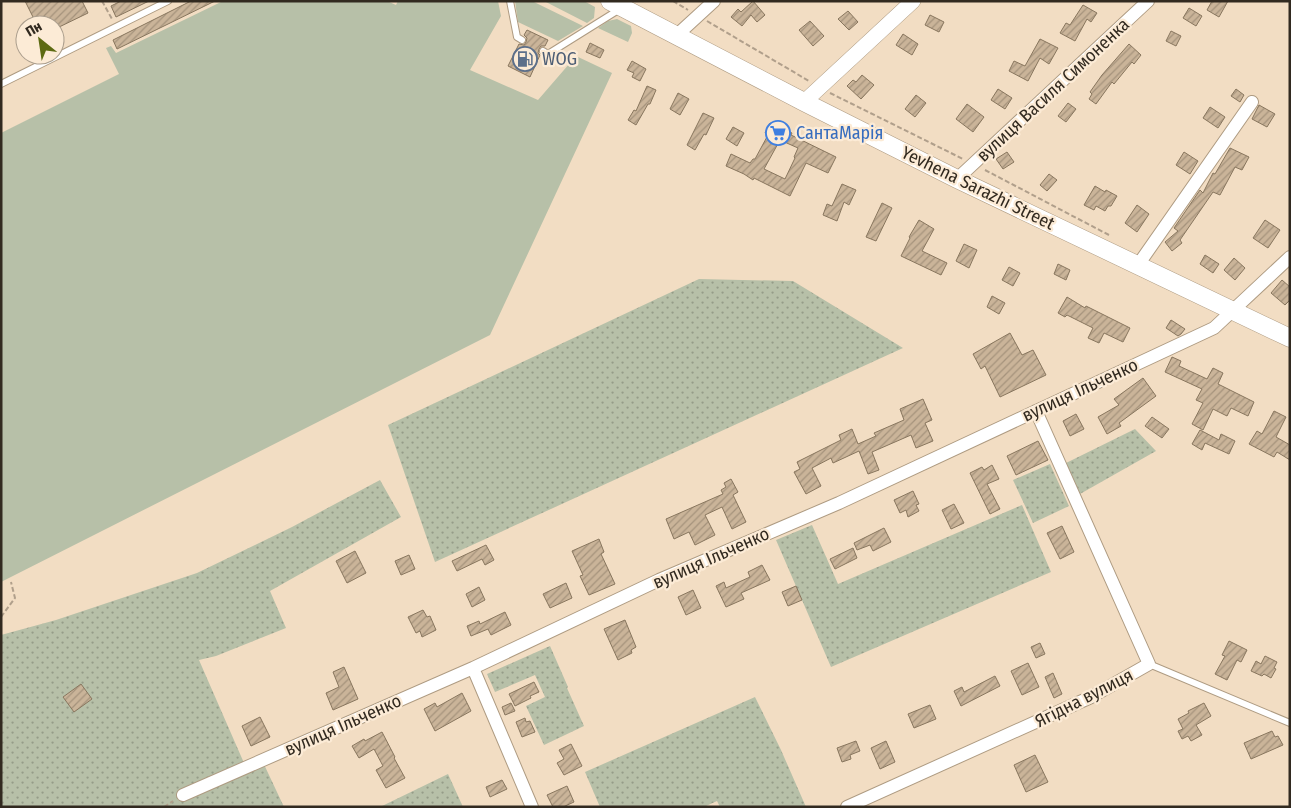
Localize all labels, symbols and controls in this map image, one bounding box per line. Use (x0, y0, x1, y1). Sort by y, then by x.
street label: вулиця Василя Симоненка (972, 13, 1134, 166)
north arrow (15, 15, 65, 65)
text: Пн (23, 18, 45, 41)
fuel station icon: WOG (512, 46, 538, 72)
place label: WOG (542, 48, 577, 70)
supermarket icon: СантаМарія (765, 120, 791, 146)
place label: СантаМарія (796, 122, 884, 144)
street label: Yevhena Sarazhi Street (898, 141, 1058, 235)
street label: вулиця Ільченко (1019, 354, 1141, 426)
street label: вулиця Ільченко (649, 522, 773, 594)
street label: Ягідна вулиця (1031, 664, 1137, 732)
street label: вулиця Ільченко (281, 689, 405, 761)

